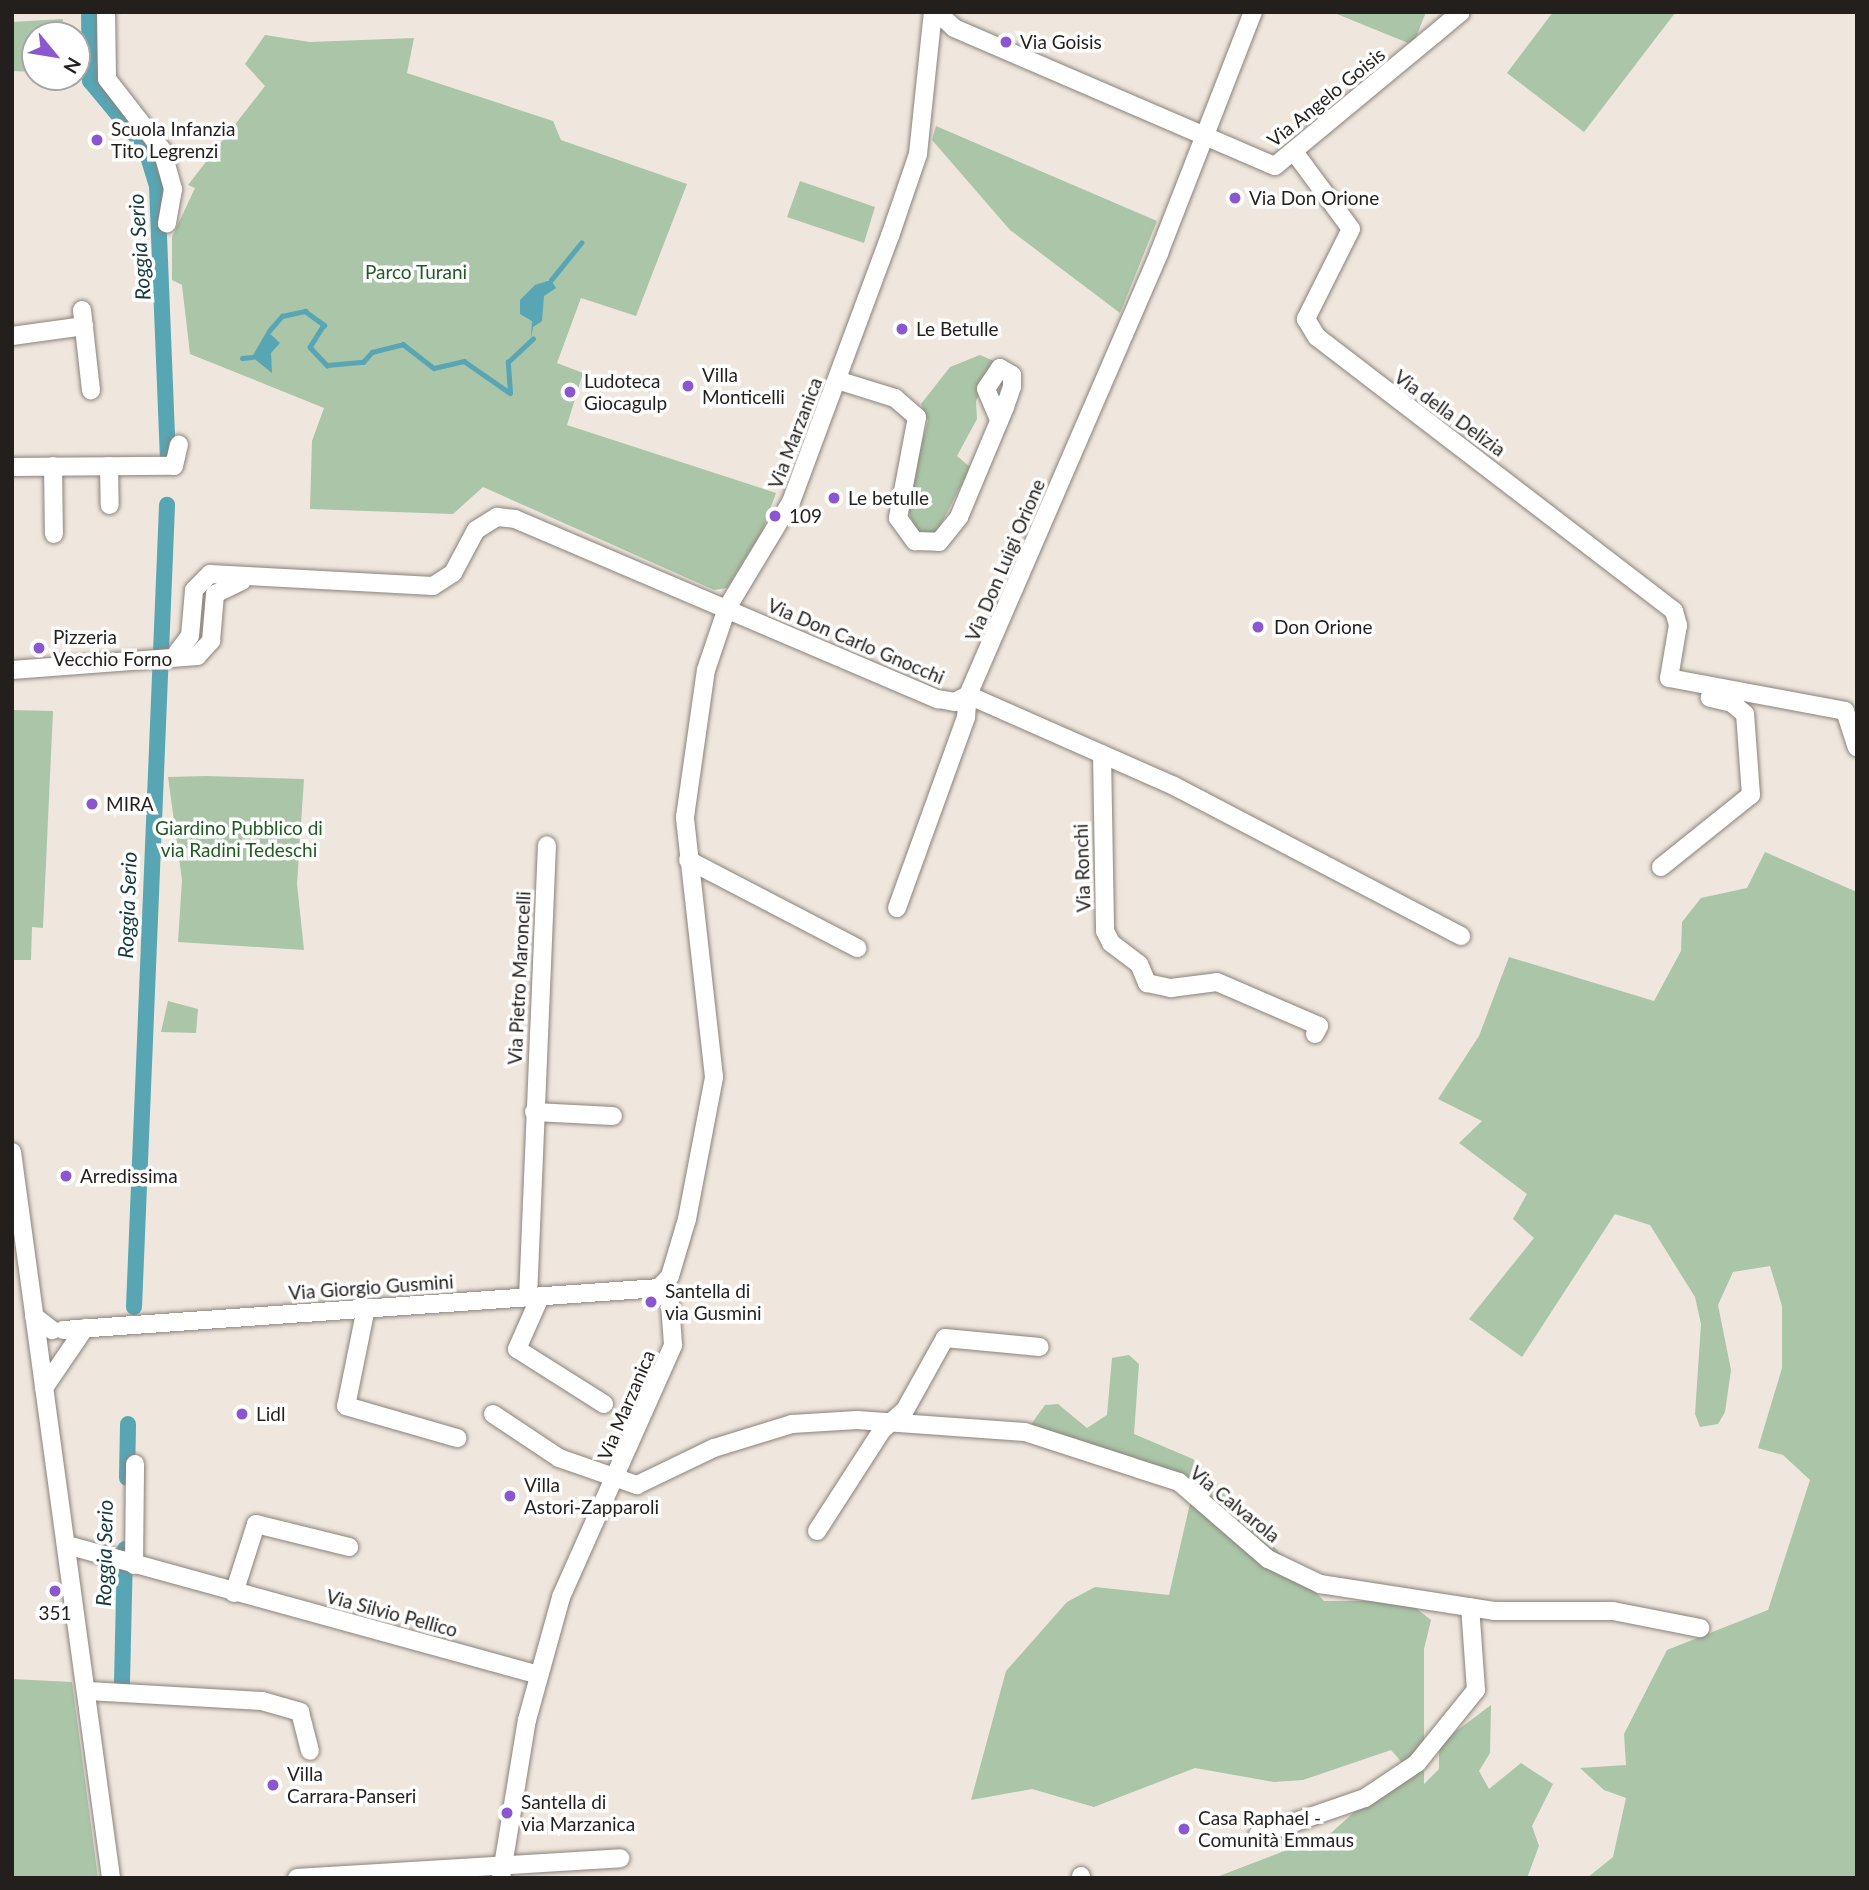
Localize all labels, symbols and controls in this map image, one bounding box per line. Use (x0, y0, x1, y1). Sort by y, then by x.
north arrow (21, 21, 91, 91)
place label: Via Goisis (1020, 31, 1102, 53)
marker: Via Goisis (998, 34, 1014, 50)
street label: Via Angelo Goisis (1262, 42, 1390, 152)
text: N (59, 54, 87, 78)
place label: Scuola Infanzia Tito Legrenzi (111, 118, 235, 162)
marker: Scuola Infanzia Tito Legrenzi (89, 132, 105, 148)
place label: Via Don Orione (1249, 187, 1379, 209)
marker: Via Don Orione (1227, 190, 1243, 206)
water label: Roggia Serio (123, 193, 155, 301)
park label: Parco Turani (365, 261, 467, 283)
place label: Le Betulle (916, 318, 998, 340)
marker: Le Betulle (894, 321, 910, 337)
place label: Villa Monticelli (702, 364, 785, 408)
street label: Via della Delizia (1390, 365, 1510, 461)
place label: Ludoteca Giocagulp (584, 370, 667, 414)
street label: Via Marzanica (763, 374, 827, 492)
marker: Villa Monticelli (680, 378, 696, 394)
marker: Ludoteca Giocagulp (562, 384, 578, 400)
street label: Via Don Luigi Orione (961, 476, 1049, 644)
place label: Le betulle (848, 487, 929, 509)
marker: Le betulle (826, 490, 842, 506)
place label: 109 (789, 505, 822, 527)
marker: 109 (767, 508, 783, 524)
street label: Via Don Carlo Gnocchi (764, 593, 948, 689)
place label: Don Orione (1274, 616, 1372, 638)
marker: Don Orione (1248, 617, 1268, 637)
place label: Pizzeria Vecchio Forno (53, 626, 172, 670)
marker: Pizzeria Vecchio Forno (31, 640, 47, 656)
place label: MIRA (106, 793, 154, 815)
marker: MIRA (84, 796, 100, 812)
park label: Giardino Pubblico di via Radini Tedeschi (155, 817, 323, 861)
street label: Via Ronchi (1069, 823, 1095, 913)
water label: Roggia Serio (113, 851, 141, 959)
street label: Via Pietro Maroncelli (503, 891, 535, 1065)
place label: Arredissima (80, 1165, 178, 1187)
marker: Arredissima (58, 1168, 74, 1184)
street label: Via Giorgio Gusmini (288, 1270, 454, 1304)
place label: Santella di via Gusmini (665, 1280, 762, 1324)
marker: Santella di via Gusmini (643, 1294, 659, 1310)
street label: Via Marzanica (593, 1347, 659, 1463)
place label: Lidl (256, 1403, 285, 1425)
marker: Lidl (234, 1406, 250, 1422)
street label: Via Calvarola (1186, 1461, 1284, 1547)
place label: Villa Astori-Zapparoli (524, 1474, 659, 1518)
marker: Villa Astori-Zapparoli (502, 1488, 518, 1504)
water label: Roggia Serio (90, 1499, 118, 1607)
marker: 351 (47, 1583, 63, 1599)
street label: Via Silvio Pellico (324, 1585, 460, 1641)
place label: 351 (38, 1602, 72, 1624)
place label: Villa Carrara-Panseri (287, 1763, 416, 1807)
marker: Villa Carrara-Panseri (265, 1777, 281, 1793)
place label: Santella di via Marzanica (521, 1791, 635, 1835)
marker: Santella di via Marzanica (499, 1805, 515, 1821)
place label: Casa Raphael - Comunità Emmaus (1198, 1807, 1354, 1851)
marker: Casa Raphael - Comunità Emmaus (1176, 1821, 1192, 1837)

